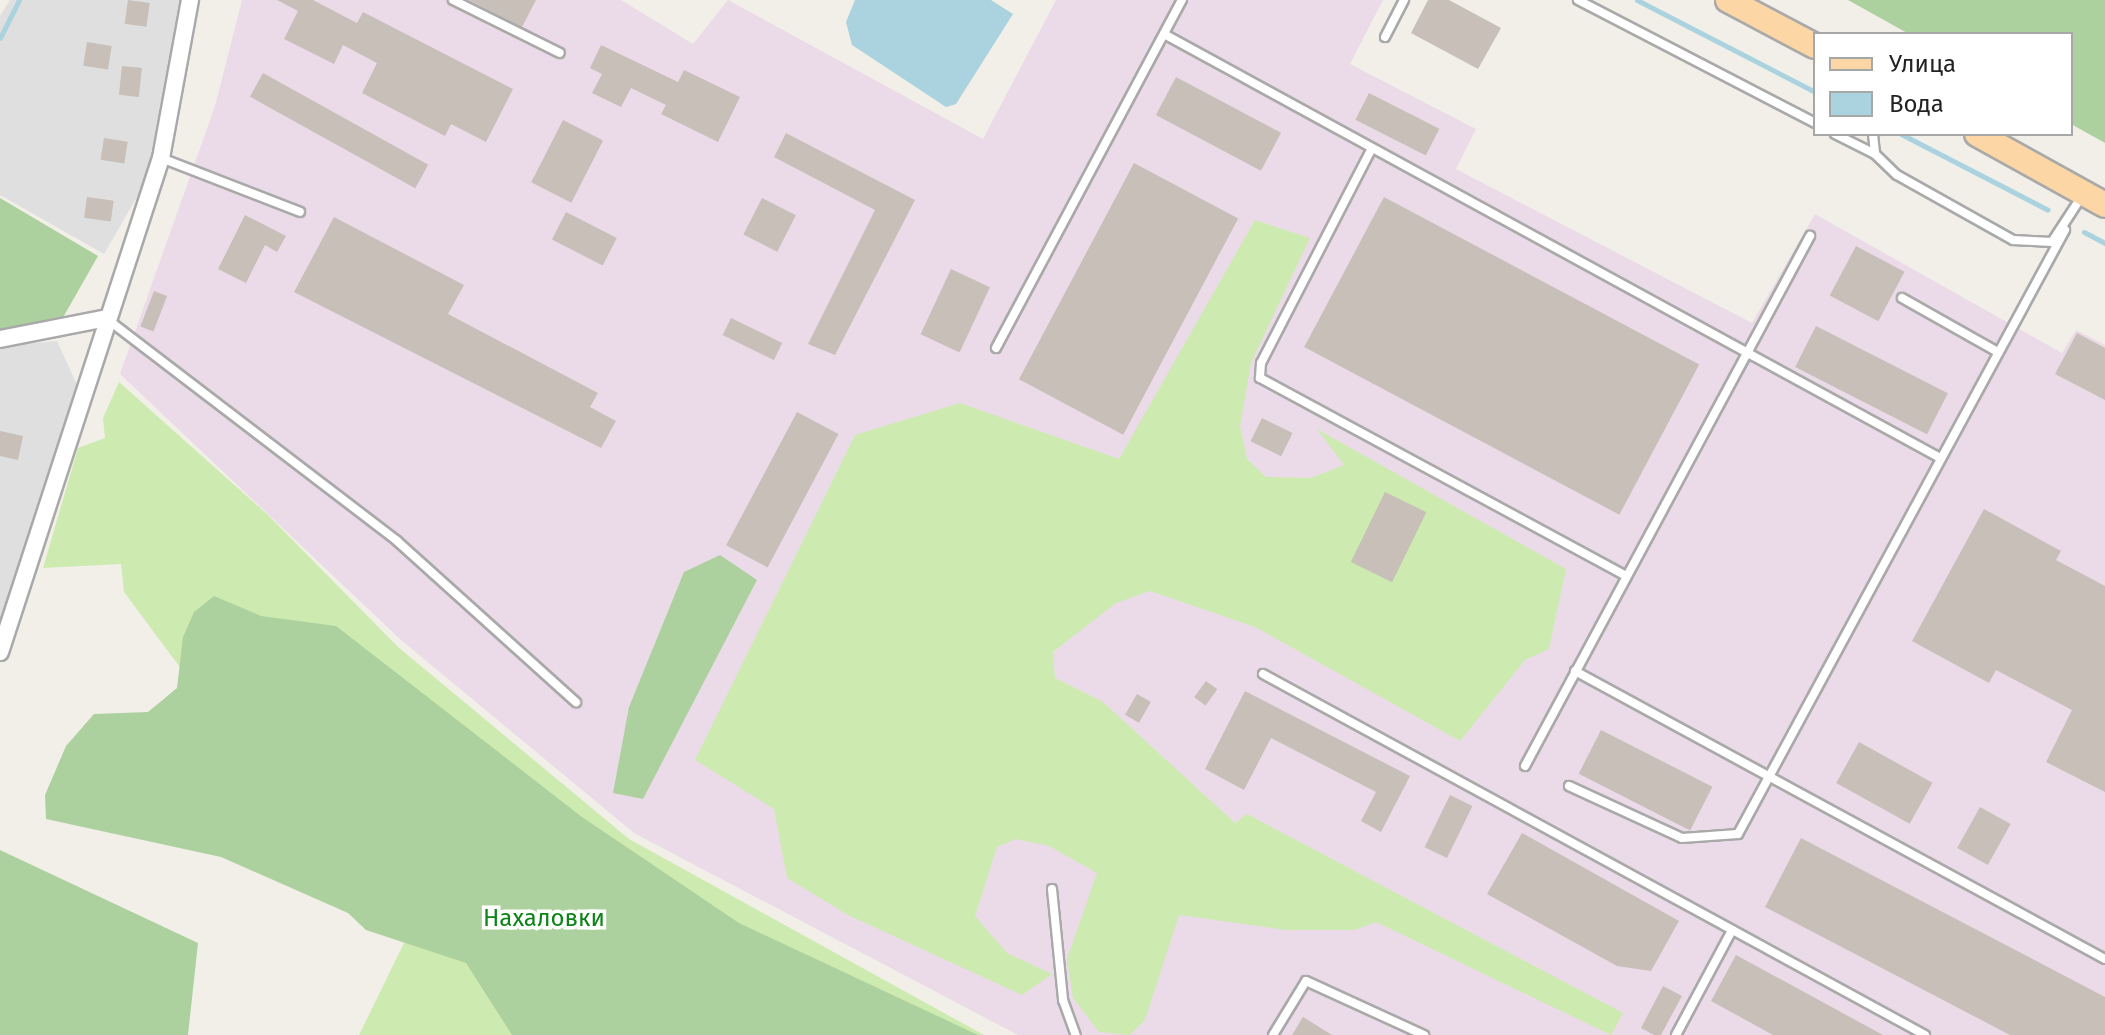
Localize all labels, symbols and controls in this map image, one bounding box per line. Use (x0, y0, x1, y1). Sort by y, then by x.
legend (1813, 32, 2073, 136)
text: Улица (1889, 50, 1956, 78)
text: Вода (1889, 90, 1944, 118)
park label: Нахаловки (483, 905, 605, 933)

